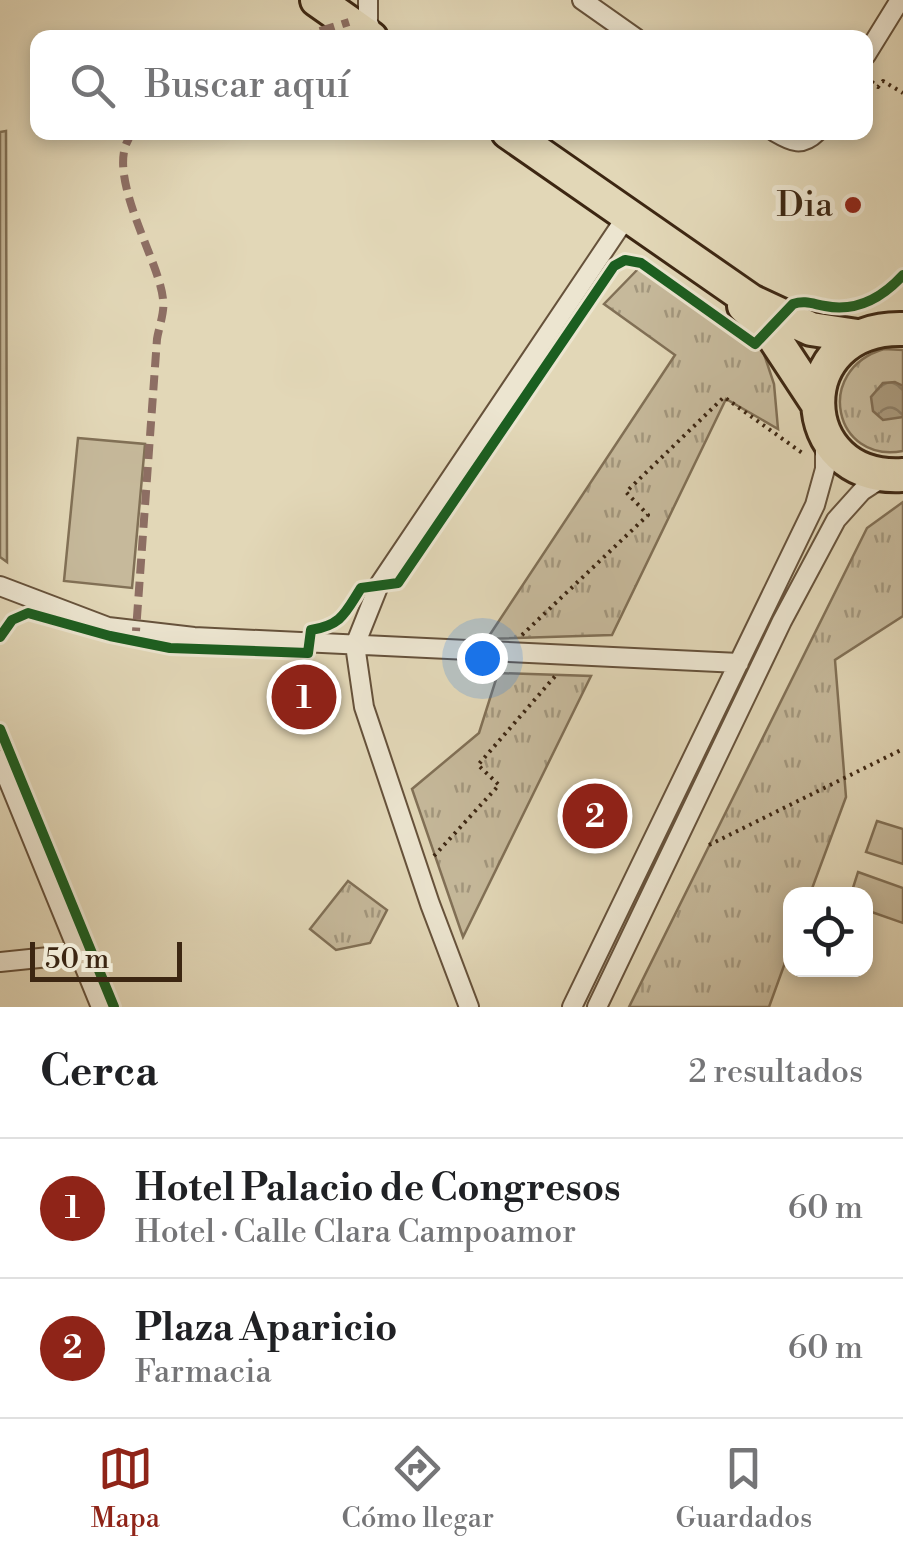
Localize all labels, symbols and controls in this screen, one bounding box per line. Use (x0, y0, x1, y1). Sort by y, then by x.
search box (30, 30, 873, 140)
icon: search (65, 58, 120, 113)
text: Buscar aquí (145, 62, 350, 109)
place label: Dia (777, 184, 833, 227)
marker: Dia (842, 194, 864, 216)
your location (457, 633, 508, 684)
pin: 1 (272, 660, 336, 734)
pin: 2 (562, 778, 628, 854)
map controls (783, 887, 873, 977)
button: locate (783, 887, 873, 977)
scale bar (30, 937, 182, 981)
text: 50 m (45, 942, 109, 977)
text: Cerca (40, 1046, 158, 1099)
text: 2 resultados (689, 1052, 863, 1092)
text: Hotel Palacio de Congresos (135, 1165, 620, 1212)
text: 1 (65, 1188, 80, 1228)
text: 60 m (788, 1188, 863, 1228)
text: Hotel · Calle Clara Campoamor (135, 1212, 576, 1252)
text: Plaza Aparicio (135, 1305, 397, 1352)
text: 2 (62, 1328, 83, 1368)
text: 60 m (788, 1328, 863, 1368)
text: Farmacia (135, 1352, 272, 1392)
tab: Mapa (91, 1441, 160, 1536)
tab: Cómo llegar (342, 1441, 494, 1536)
tab: Guardados (676, 1441, 812, 1536)

